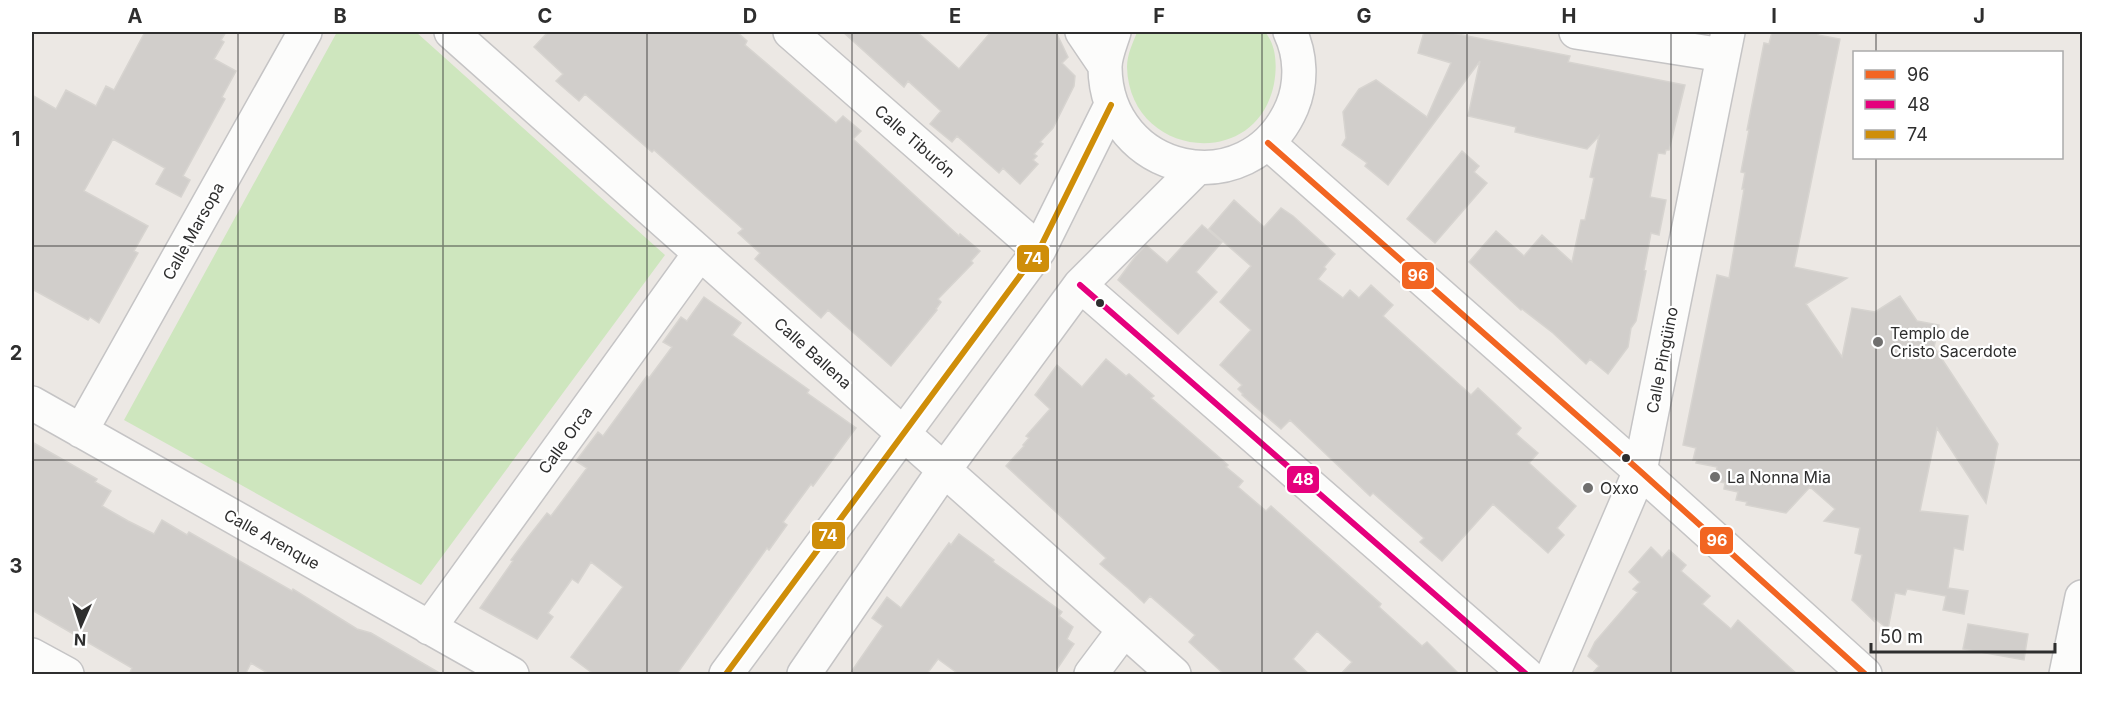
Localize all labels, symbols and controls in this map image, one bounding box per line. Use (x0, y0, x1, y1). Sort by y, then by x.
text: A (128, 4, 143, 28)
text: B (333, 4, 347, 28)
text: C (538, 4, 552, 28)
text: D (743, 4, 757, 28)
text: E (949, 4, 961, 28)
text: F (1153, 4, 1165, 28)
text: G (1356, 4, 1372, 28)
text: H (1562, 4, 1576, 28)
text: I (1771, 4, 1777, 28)
text: J (1973, 4, 1985, 28)
legend (1853, 51, 2063, 159)
text: 96 (1907, 64, 1929, 85)
text: 48 (1907, 94, 1930, 115)
street label: Calle Tiburón (871, 100, 959, 182)
text: 74 (1907, 124, 1928, 145)
text: 1 (12, 127, 20, 151)
street label: Calle Marsopa (158, 179, 228, 283)
line badge: 74 (1016, 244, 1050, 273)
text: 74 (1023, 248, 1043, 268)
line badge: 96 (1401, 261, 1435, 290)
text: 96 (1408, 265, 1428, 285)
unlabelled marker (1094, 297, 1106, 309)
street label: Calle Pingüino (1642, 305, 1682, 415)
street label: Calle Ballena (770, 313, 856, 393)
place label: Templo de Cristo Sacerdote (1890, 323, 2017, 361)
marker: Templo de Cristo Sacerdote (1871, 335, 1885, 349)
text: 2 (10, 341, 22, 365)
street label: Calle Orca (534, 402, 596, 478)
unlabelled marker (1620, 452, 1632, 464)
line badge: 48 (1286, 465, 1320, 494)
place label: La Nonna Mia (1727, 467, 1831, 487)
text: 48 (1292, 469, 1314, 489)
marker: La Nonna Mia (1708, 470, 1722, 484)
place label: Oxxo (1600, 478, 1639, 498)
marker: Oxxo (1581, 481, 1595, 495)
street label: Calle Arenque (221, 504, 323, 574)
line badge: 74 (811, 521, 846, 550)
text: 74 (818, 525, 838, 545)
line badge: 96 (1699, 526, 1734, 555)
text: 96 (1707, 530, 1727, 550)
text: 3 (10, 554, 22, 578)
north arrow (51, 595, 111, 655)
scale bar (1871, 616, 2056, 654)
text: 50 m (1880, 626, 1923, 647)
text: N (74, 630, 87, 650)

